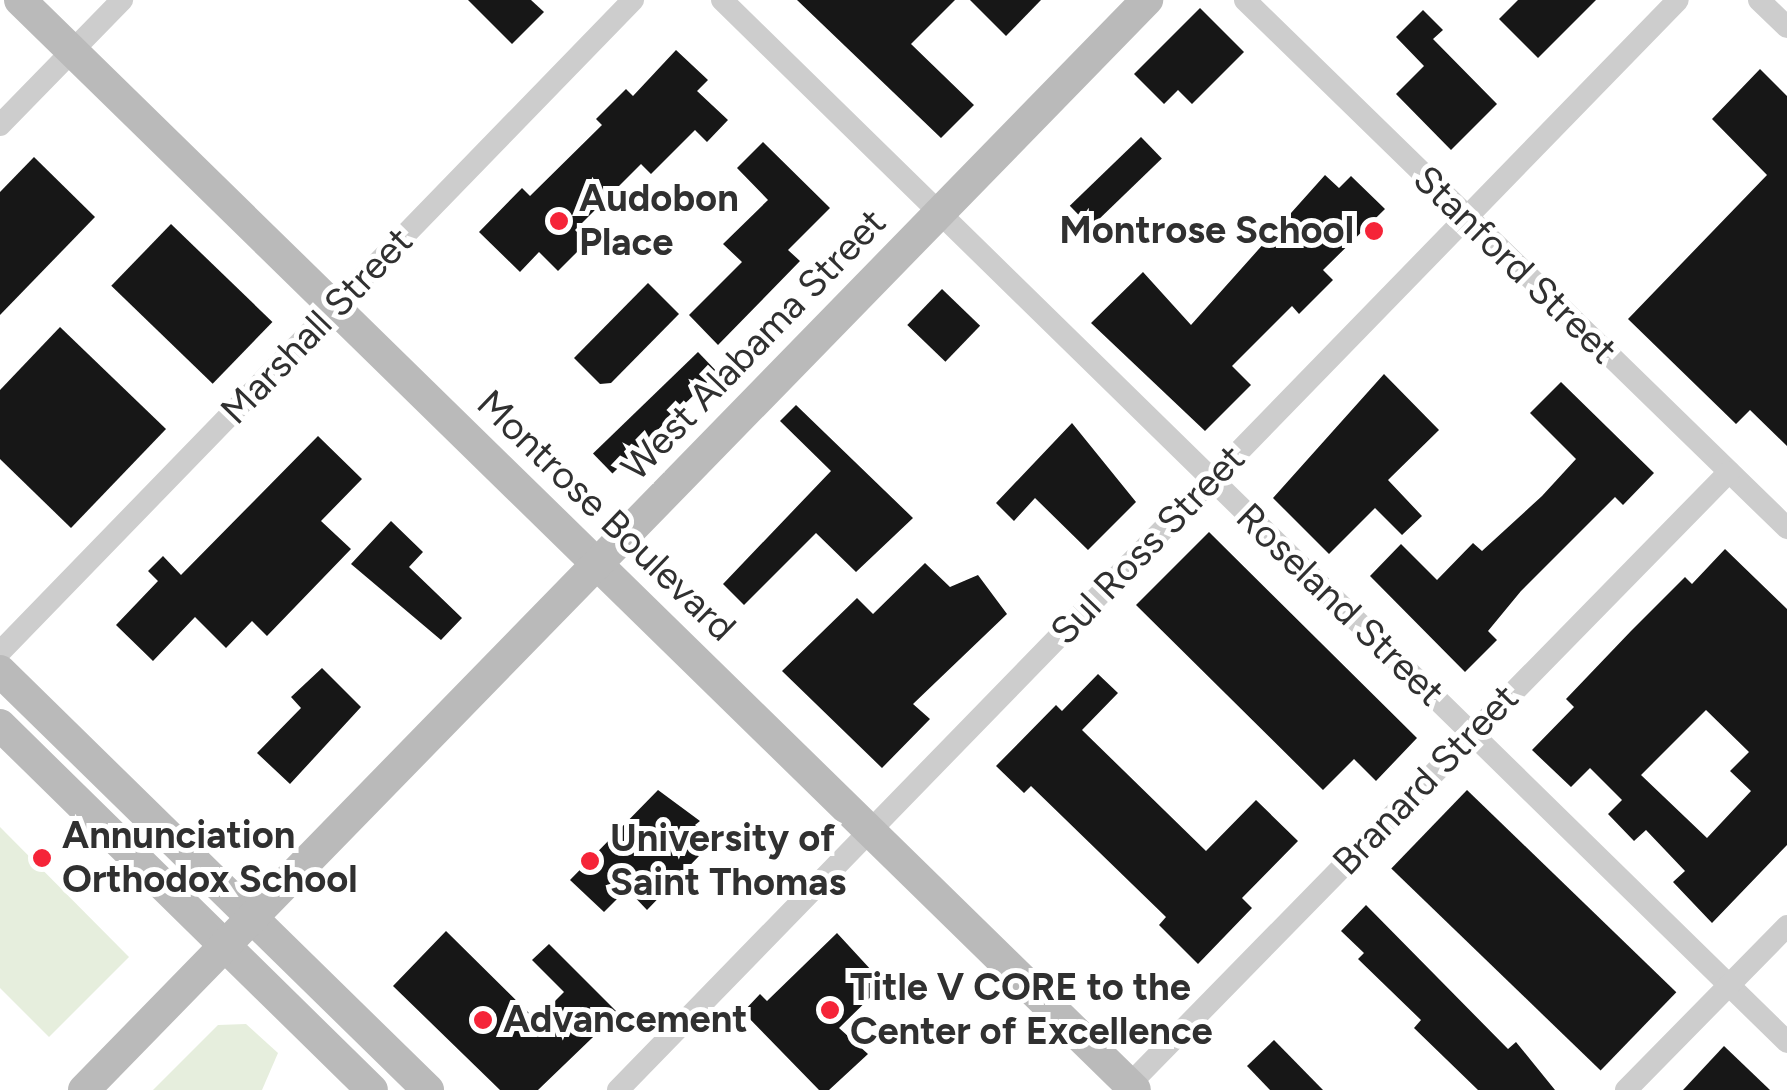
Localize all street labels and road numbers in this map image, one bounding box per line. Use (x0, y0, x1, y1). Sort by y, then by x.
street label: Stanford Street (1404, 157, 1626, 373)
street label: West Alabama Street (613, 200, 895, 490)
street label: Marshall Street (212, 218, 422, 434)
street label: Montrose Boulevard (467, 381, 745, 651)
street label: Sul Ross Street (1042, 436, 1254, 654)
street label: Roseland Street (1227, 494, 1453, 716)
street label: Branard Street (1324, 675, 1528, 885)

